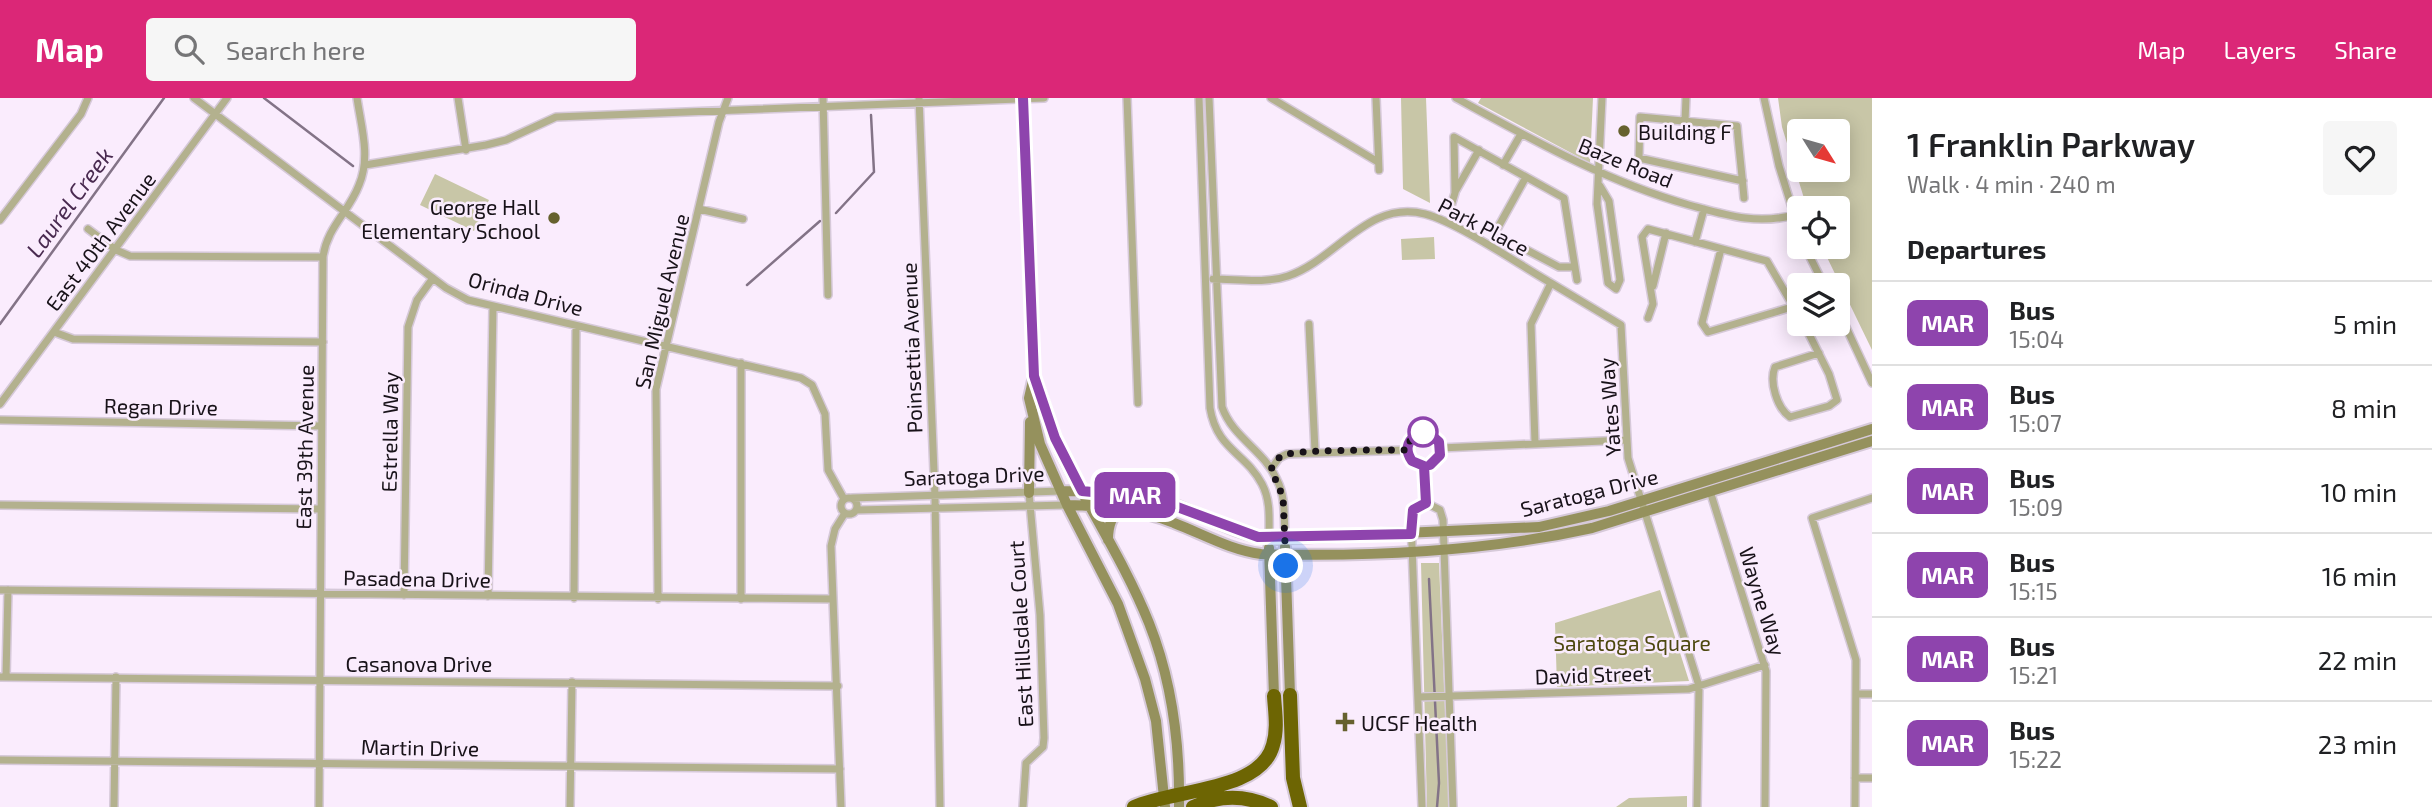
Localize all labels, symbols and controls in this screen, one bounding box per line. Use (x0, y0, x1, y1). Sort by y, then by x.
search box (146, 18, 636, 81)
text: Map (35, 29, 104, 69)
icon: search (170, 30, 208, 68)
text: Search here (226, 34, 365, 65)
text: Map (2137, 35, 2185, 64)
text: Layers (2223, 35, 2296, 64)
text: Share (2334, 35, 2397, 64)
place label: Building F (1638, 119, 1732, 144)
north arrow (1787, 119, 1850, 182)
map controls (1787, 119, 1850, 336)
button: heart (2323, 121, 2397, 195)
marker: Building F (1616, 123, 1632, 139)
text: 1 Franklin Parkway (1907, 124, 2195, 164)
street label: Baze Road (1575, 132, 1677, 192)
water label: Laurel Creek (20, 142, 118, 262)
street label: East 40th Avenue (40, 167, 160, 315)
text: Walk · 4 min · 240 m (1907, 170, 2116, 198)
street label: Park Place (1434, 192, 1534, 260)
place label: George Hall Elementary School (361, 194, 541, 243)
button: locate (1787, 196, 1850, 259)
marker: George Hall Elementary School (546, 210, 562, 226)
street label: San Miguel Avenue (629, 211, 693, 391)
text: Departures (1907, 233, 2046, 264)
street label: Poinsettia Avenue (896, 262, 926, 434)
street label: Orinda Drive (466, 266, 586, 320)
button: layers (1787, 273, 1850, 336)
text: Bus (2009, 294, 2055, 325)
text: MAR (1921, 308, 1974, 337)
text: 5 min (2333, 308, 2397, 339)
text: 15:04 (2009, 325, 2064, 353)
street label: Yates Way (1593, 357, 1625, 457)
street label: East 39th Avenue (290, 364, 318, 530)
street label: Estrella Way (375, 372, 403, 492)
text: Bus (2009, 378, 2055, 409)
text: MAR (1921, 392, 1974, 421)
text: 8 min (2331, 392, 2397, 423)
street label: Regan Drive (104, 393, 218, 419)
text: 15:07 (2009, 409, 2062, 437)
unlabelled marker (1408, 417, 1438, 447)
street label: Saratoga Drive (903, 460, 1045, 490)
text: Bus (2009, 462, 2055, 493)
street label: Saratoga Drive (1518, 463, 1660, 521)
line badge: MAR (1095, 472, 1175, 518)
text: MAR (1921, 476, 1974, 505)
text: 10 min (2321, 476, 2397, 507)
text: MAR (1108, 480, 1162, 509)
text: 15:09 (2009, 493, 2063, 521)
street label: East Hillsdale Court (1003, 540, 1037, 728)
street label: Wayne Way (1735, 544, 1791, 658)
text: Bus (2009, 546, 2055, 577)
your location (1268, 548, 1303, 583)
text: MAR (1921, 560, 1974, 589)
text: 16 min (2322, 560, 2397, 591)
street label: Pasadena Drive (343, 564, 491, 592)
text: 15:15 (2009, 577, 2058, 605)
park label: Saratoga Square (1553, 630, 1711, 655)
text: Bus (2009, 630, 2055, 661)
text: MAR (1921, 644, 1974, 673)
text: 22 min (2318, 644, 2397, 675)
street label: Casanova Drive (346, 651, 492, 676)
street label: David Street (1534, 659, 1652, 689)
text: 15:21 (2009, 661, 2058, 689)
place label: UCSF Health (1361, 710, 1478, 735)
marker: UCSF Health (1335, 712, 1355, 732)
text: Bus (2009, 714, 2055, 745)
text: MAR (1921, 728, 1974, 757)
text: 23 min (2318, 728, 2397, 759)
street label: Martin Drive (361, 733, 479, 761)
text: 15:22 (2009, 745, 2062, 773)

